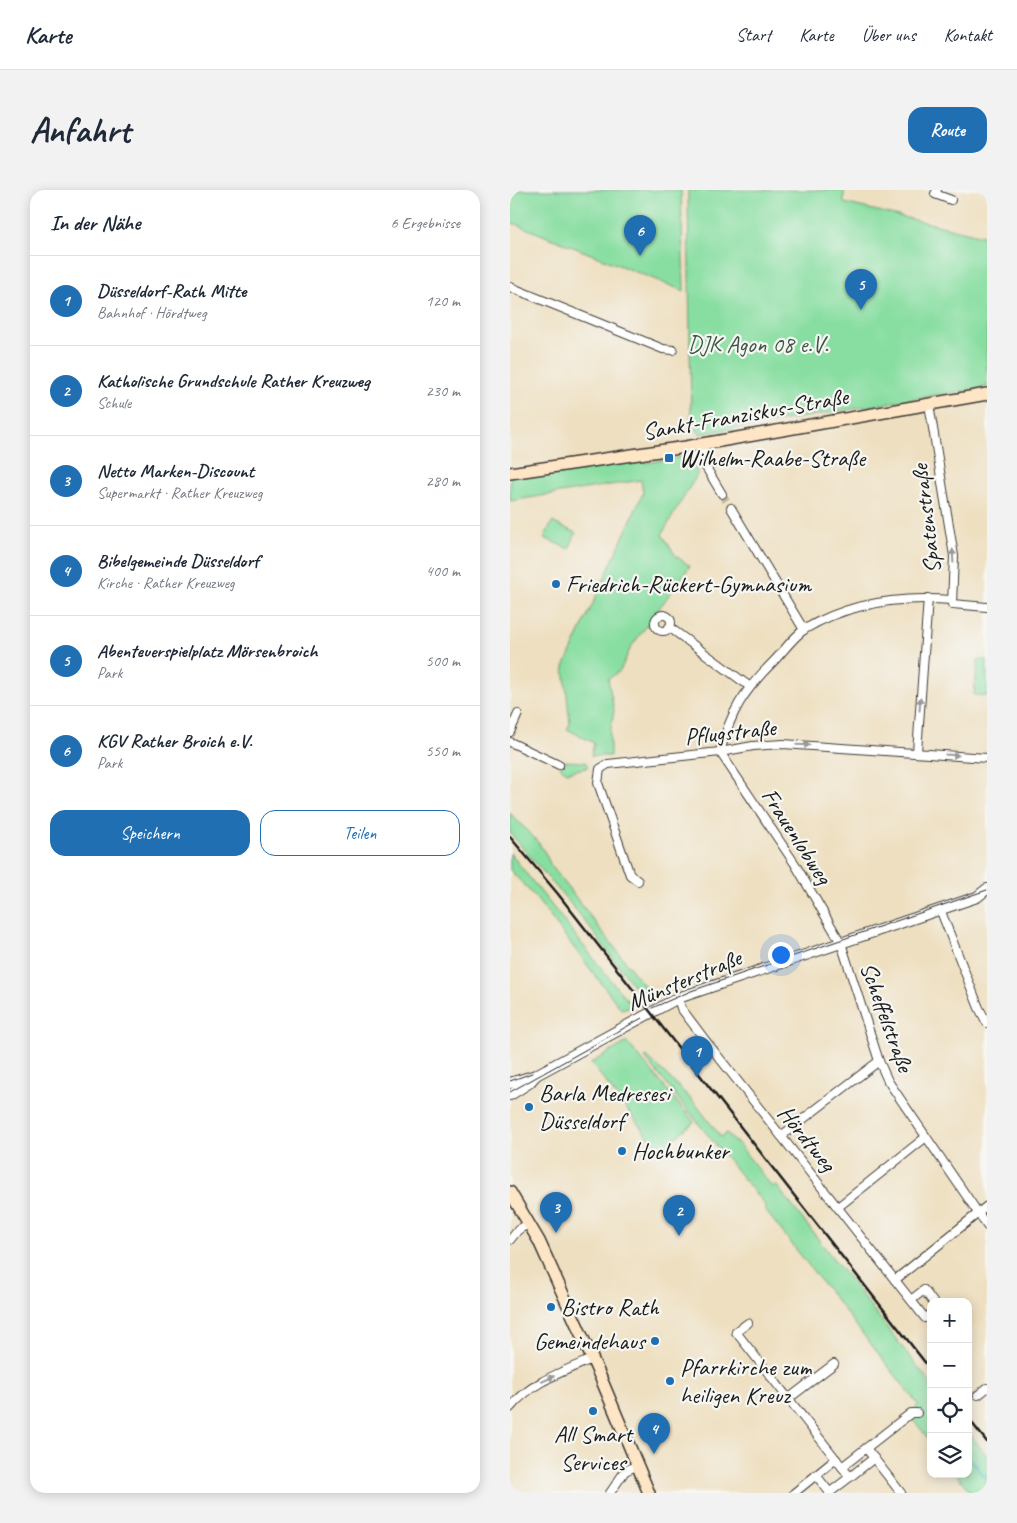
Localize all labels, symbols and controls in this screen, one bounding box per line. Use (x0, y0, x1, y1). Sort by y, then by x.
text: Karte (25, 20, 72, 50)
text: Start (736, 24, 771, 46)
text: Karte (799, 24, 834, 46)
text: Über uns (862, 24, 916, 46)
text: Kontakt (944, 24, 992, 46)
button: Route (908, 107, 987, 153)
text: Anfahrt (30, 108, 130, 153)
text: In der Nähe (50, 210, 140, 236)
text: 6 Ergebnisse (391, 213, 460, 233)
pin: 6 (624, 215, 656, 256)
pin: 5 (845, 269, 877, 310)
text: Düsseldorf-Rath Mitte (97, 279, 246, 303)
text: 1 (62, 291, 70, 311)
text: 120 m (426, 291, 460, 311)
text: Bahnhof · Hördtweg (97, 303, 206, 323)
park label: DJK Agon 08 e.V. (688, 329, 829, 359)
text: Katholische Grundschule Rather Kreuzweg (97, 369, 370, 393)
text: 2 (62, 381, 70, 401)
text: 230 m (426, 381, 460, 401)
street label: Sankt-Franziskus-Straße (640, 381, 852, 447)
text: Schule (97, 393, 131, 413)
place label: Wilhelm-Raabe-Straße (679, 443, 867, 473)
marker: Wilhelm-Raabe-Straße (663, 452, 675, 464)
text: Netto Marken-Discount (97, 459, 254, 483)
street label: Spatenstraße (904, 461, 948, 575)
text: 3 (62, 471, 70, 491)
text: 280 m (426, 471, 460, 491)
text: Supermarkt · Rather Kreuzweg (97, 483, 262, 503)
one-way arrow (949, 548, 957, 564)
text: Bibelgemeinde Düsseldorf (97, 549, 259, 573)
text: 4 (62, 561, 70, 581)
text: 400 m (426, 561, 460, 581)
place label: Friedrich-Rückert-Gymnasium (566, 569, 812, 599)
text: Kirche · Rather Kreuzweg (97, 573, 235, 593)
marker: Friedrich-Rückert-Gymnasium (550, 578, 562, 590)
text: Abenteuerspielplatz Mörsenbroich (97, 639, 318, 663)
text: 5 (63, 651, 69, 671)
text: 500 m (426, 651, 460, 671)
text: Park (97, 663, 122, 683)
one-way arrow (917, 695, 925, 711)
street label: Pflugstraße (683, 712, 779, 752)
text: KGV Rather Broich e.V. (97, 729, 252, 753)
text: 6 (62, 741, 70, 761)
text: 550 m (426, 741, 460, 761)
one-way arrow (795, 742, 811, 750)
one-way arrow (944, 751, 960, 759)
text: Park (97, 753, 122, 773)
street label: Frauenlobweg (755, 782, 840, 891)
button: Speichern (50, 810, 250, 856)
button: Teilen (260, 810, 460, 856)
street label: Münsterstraße (622, 942, 748, 1018)
your location (768, 942, 794, 968)
street label: Scheffelstraße (853, 958, 921, 1078)
pin: 1 (681, 1036, 713, 1077)
place label: Barla Medresesi Düsseldorf (539, 1078, 673, 1136)
street label: Hördtweg (771, 1099, 844, 1179)
marker: Barla Medresesi Düsseldorf (523, 1101, 535, 1113)
place label: Hochbunker (632, 1136, 731, 1166)
marker: Hochbunker (616, 1145, 628, 1157)
pin: 3 (540, 1192, 572, 1233)
pin: 2 (663, 1195, 695, 1236)
place label: Bistro Rath (561, 1292, 660, 1322)
map controls (927, 1298, 972, 1478)
button: + (927, 1298, 972, 1343)
marker: Bistro Rath (545, 1301, 557, 1313)
place label: Gemeindehaus (534, 1326, 647, 1356)
marker: Gemeindehaus (649, 1335, 661, 1347)
button: − (927, 1343, 972, 1388)
place label: Pfarrkirche zum heiligen Kreuz (680, 1352, 812, 1410)
one-way arrow (541, 1375, 555, 1383)
marker: Pfarrkirche zum heiligen Kreuz (664, 1375, 676, 1387)
button: locate (927, 1388, 972, 1433)
marker: All Smart Services (587, 1405, 599, 1417)
pin: 4 (638, 1413, 670, 1454)
place label: All Smart Services (554, 1419, 634, 1477)
button: layers (927, 1433, 972, 1478)

